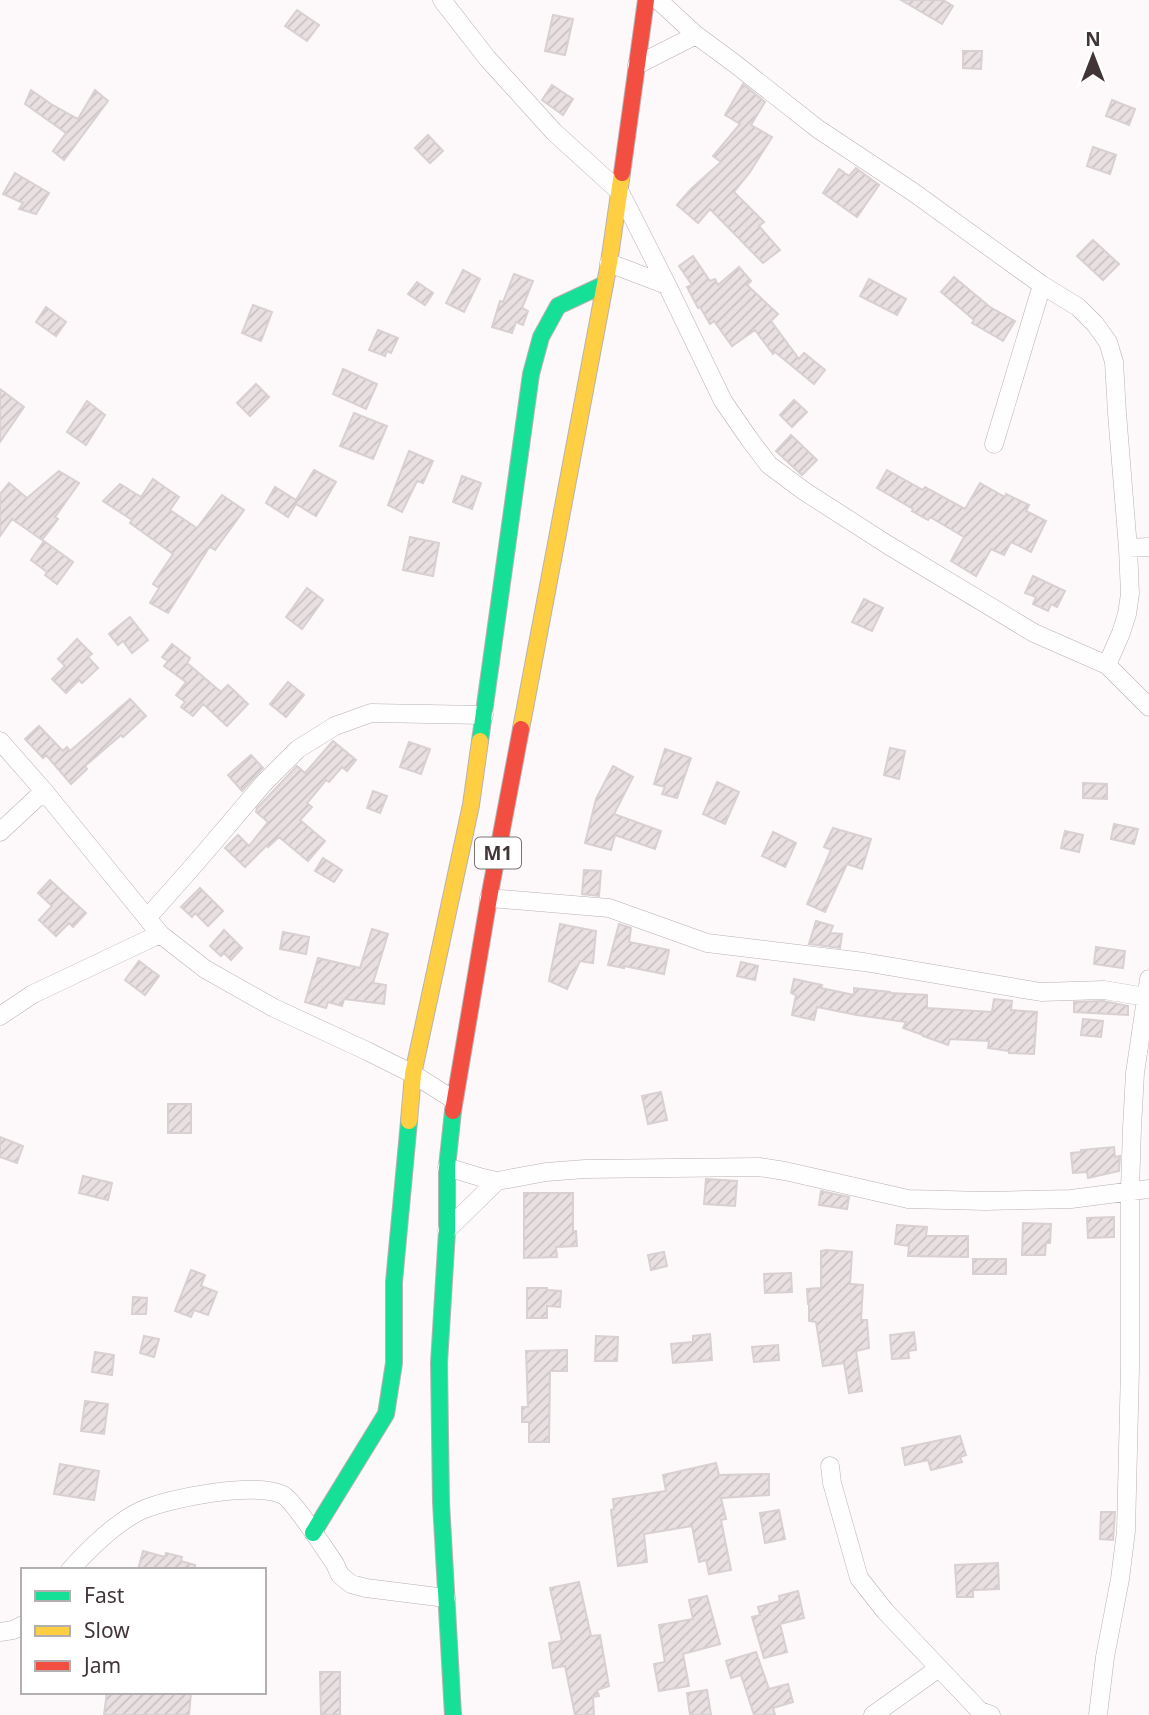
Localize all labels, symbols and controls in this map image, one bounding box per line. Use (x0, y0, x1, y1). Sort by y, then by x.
north arrow (1058, 21, 1128, 91)
text: N (1085, 26, 1101, 52)
road number: M1 (475, 838, 521, 868)
legend (21, 1568, 266, 1694)
text: Fast (84, 1581, 125, 1609)
text: Slow (84, 1616, 130, 1644)
text: Jam (82, 1651, 121, 1679)

